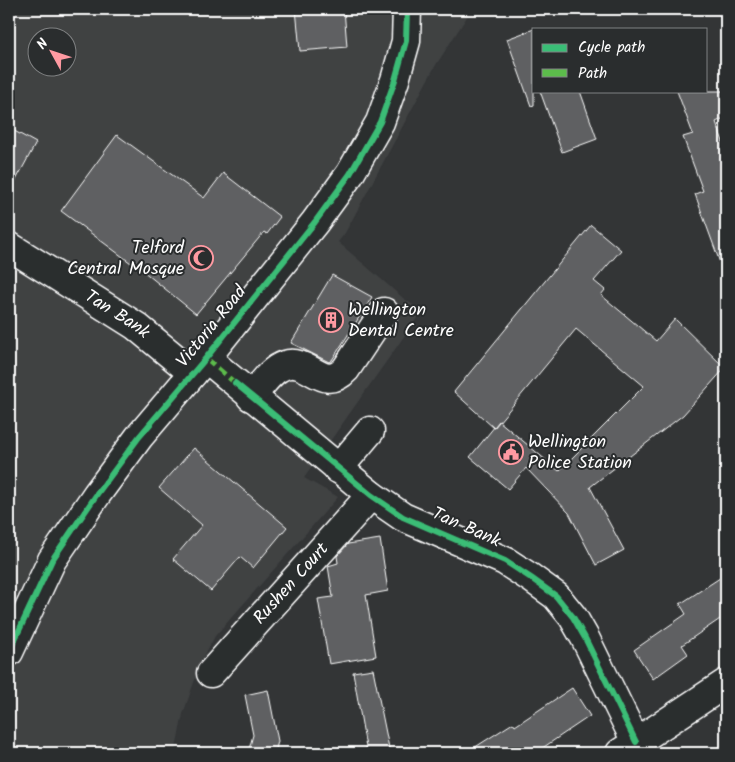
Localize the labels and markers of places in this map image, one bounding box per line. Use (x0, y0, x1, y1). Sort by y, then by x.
place label: Telford Central Mosque (67, 234, 185, 284)
mosque icon: Telford Central Mosque (188, 245, 214, 271)
place label: Wellington Dental Centre (348, 296, 454, 346)
building icon: Wellington Dental Centre (318, 307, 344, 333)
place label: Wellington Police Station (528, 428, 632, 478)
public building icon: Wellington Police Station (498, 439, 524, 465)

